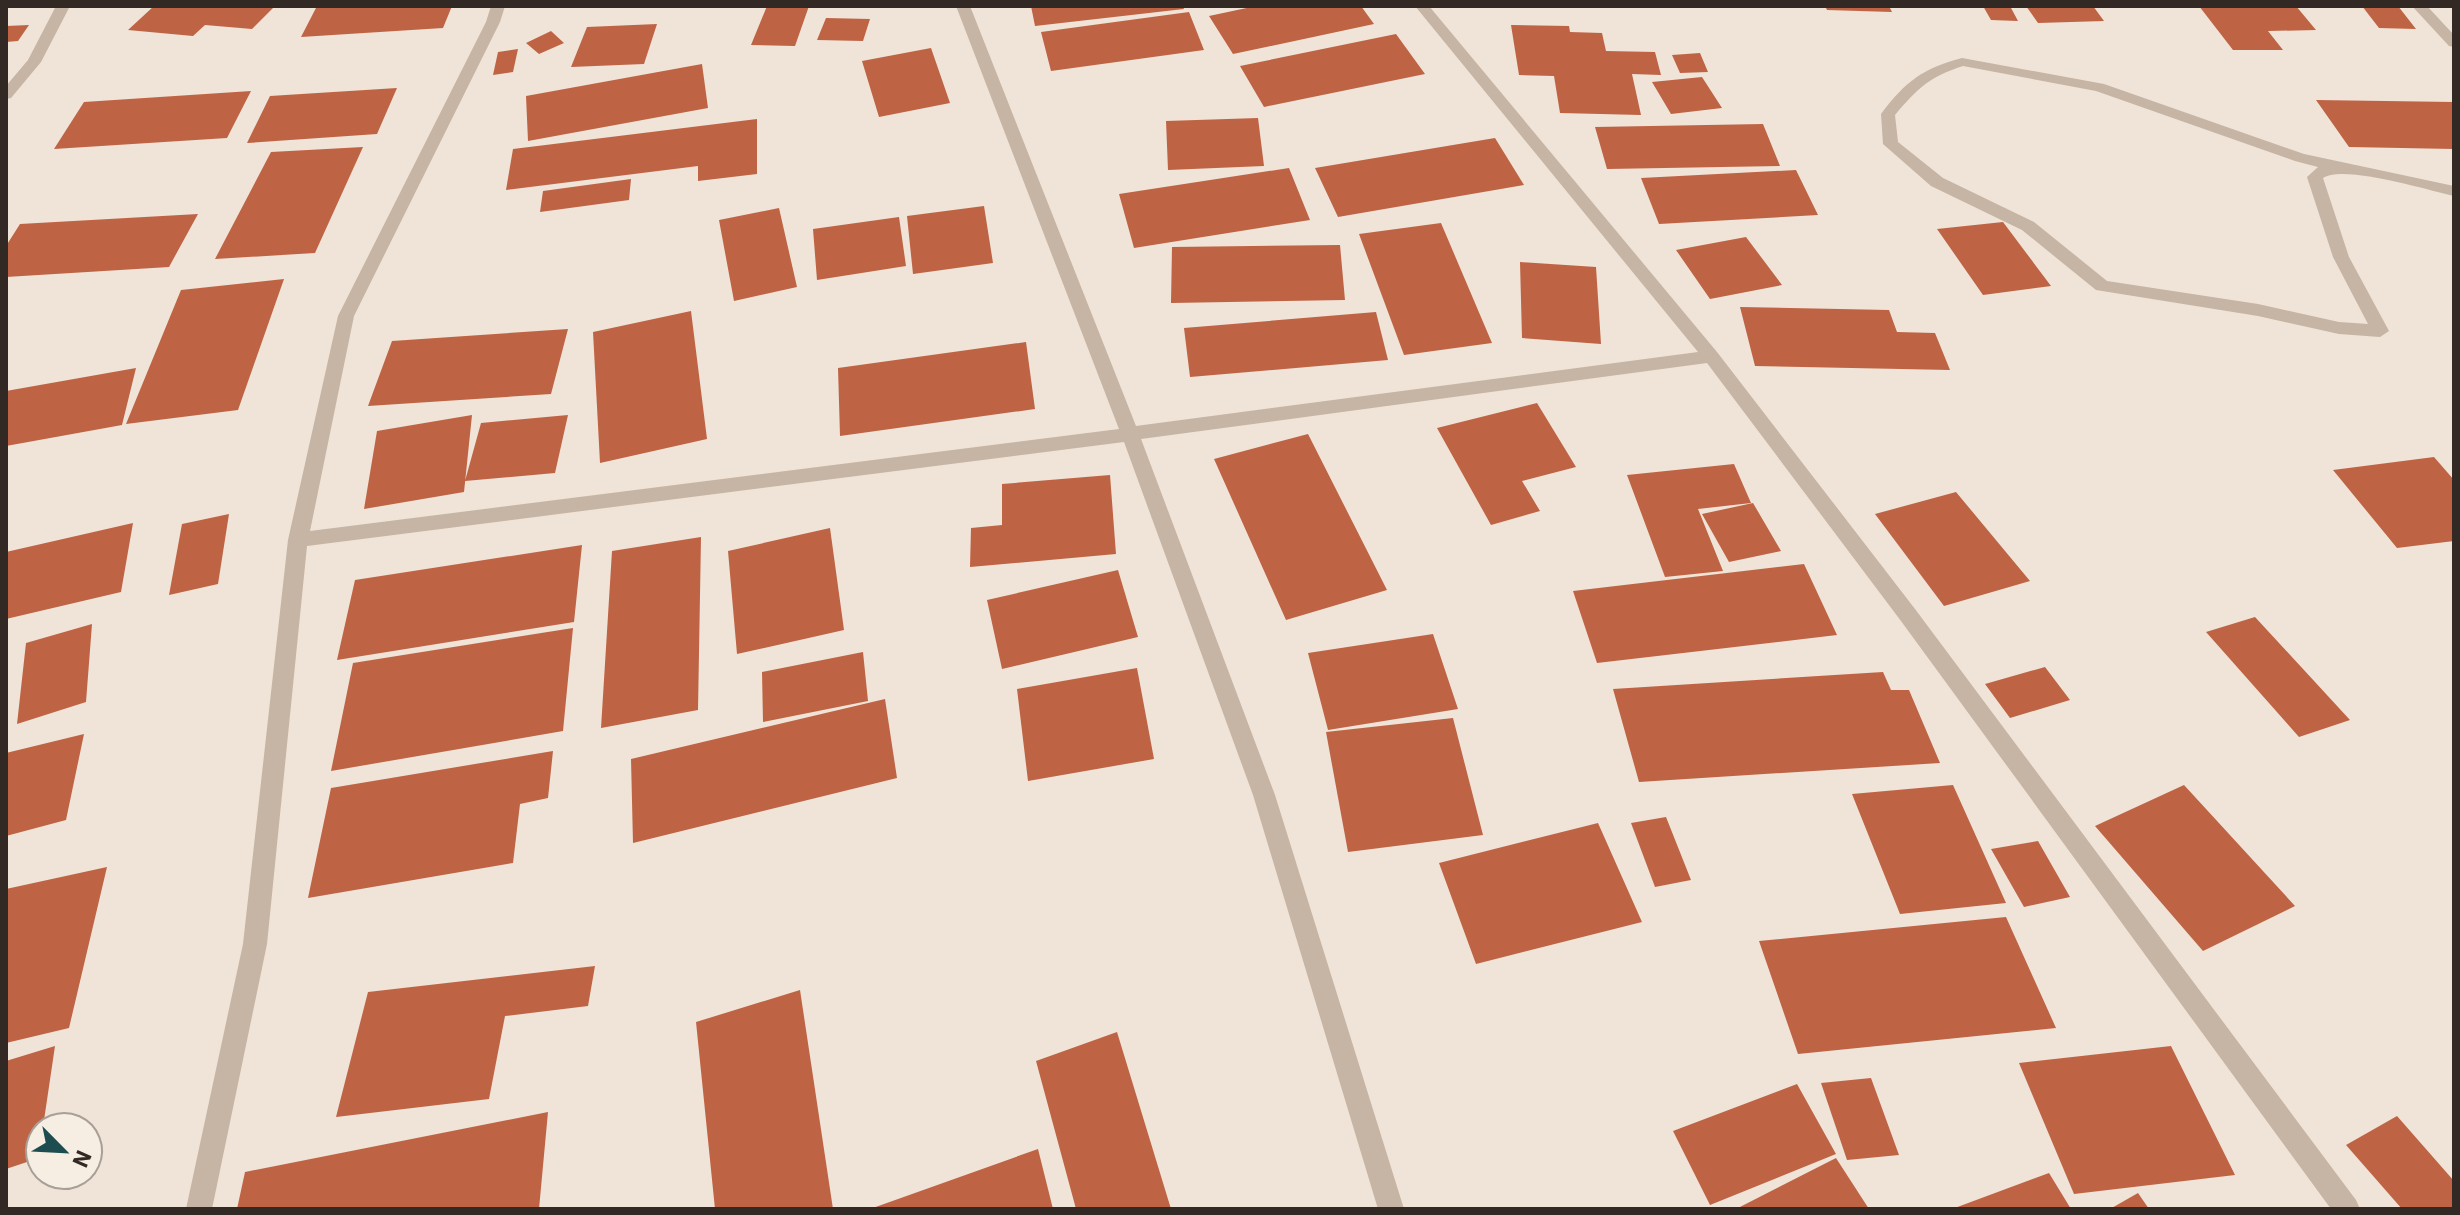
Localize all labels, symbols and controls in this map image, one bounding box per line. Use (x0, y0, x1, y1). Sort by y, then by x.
north arrow (24, 1111, 104, 1191)
text: N (66, 1146, 99, 1173)

